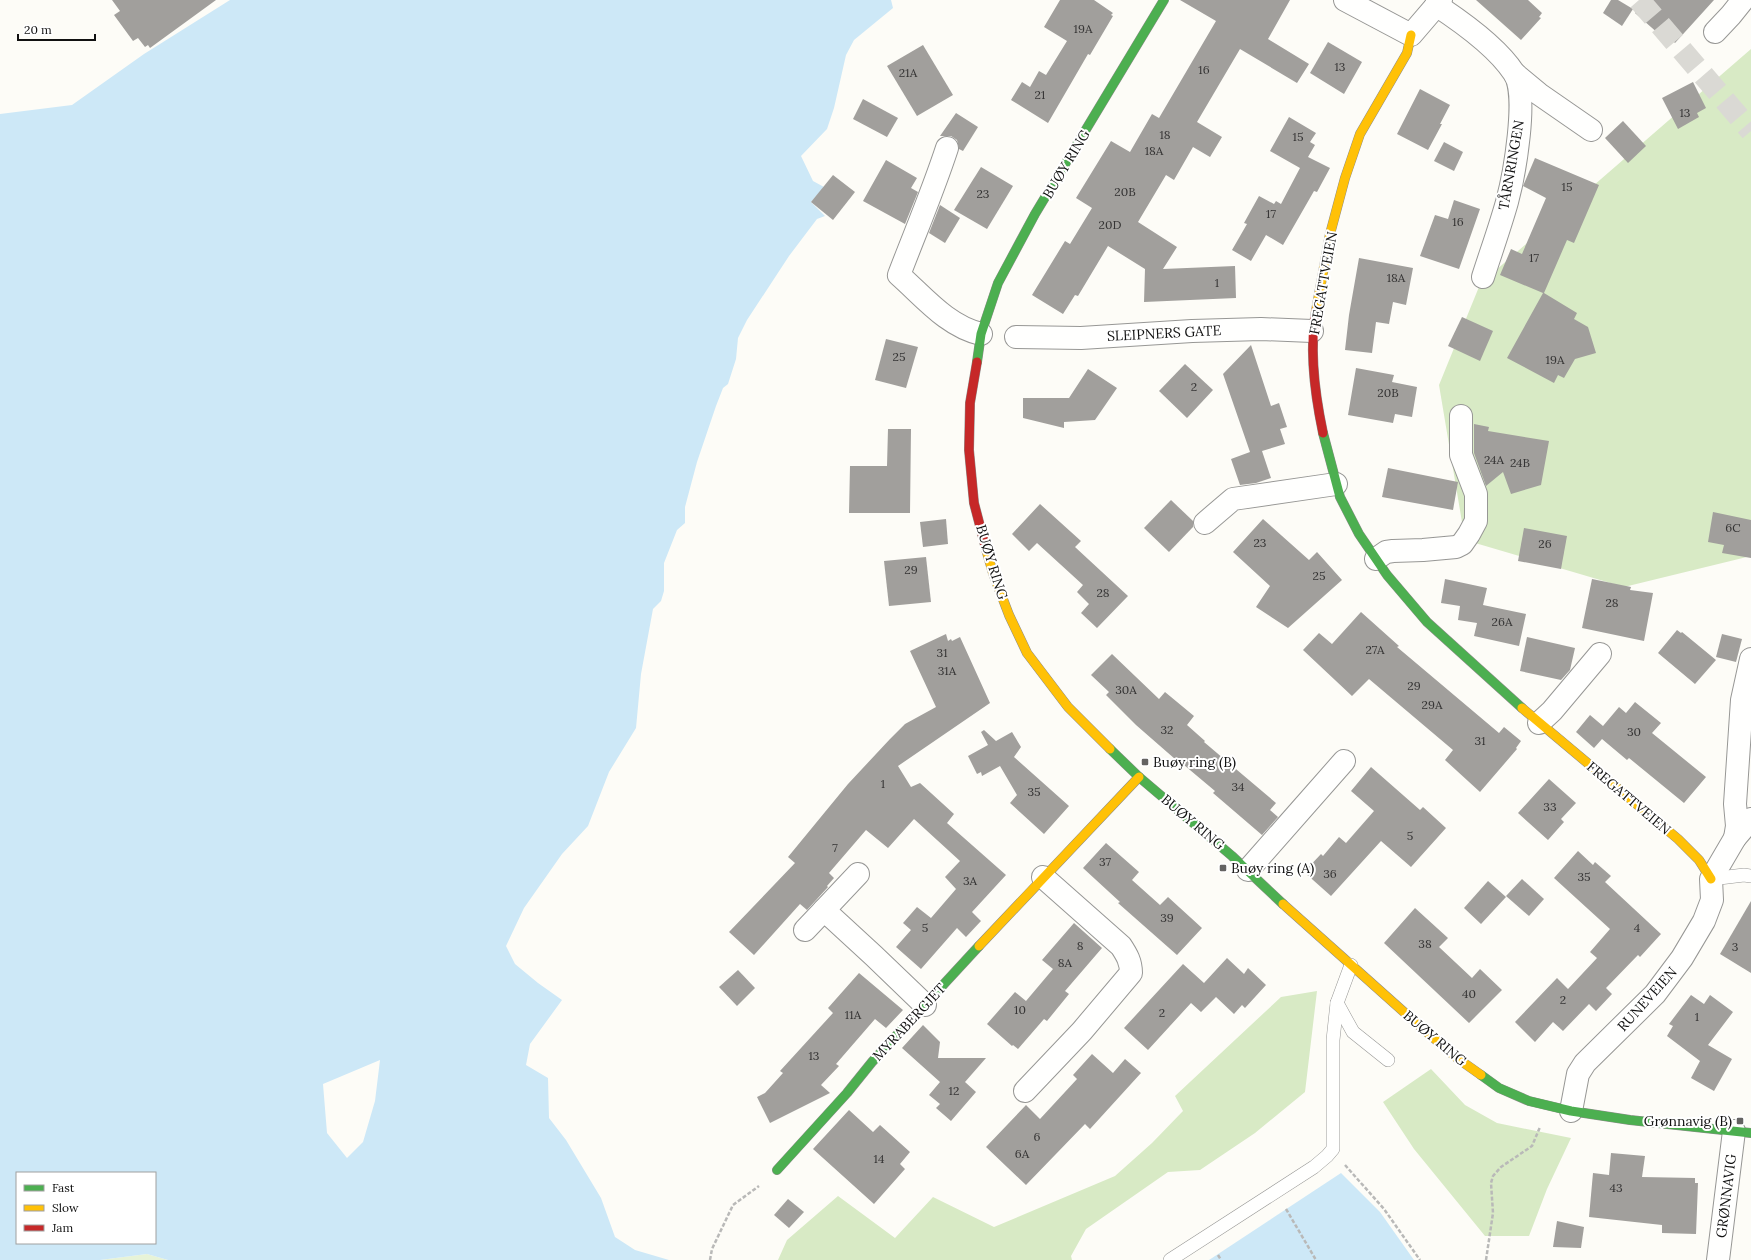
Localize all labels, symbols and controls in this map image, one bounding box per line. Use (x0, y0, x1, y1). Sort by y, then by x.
scale bar (18, 16, 95, 42)
house number: 19A (1074, 21, 1093, 36)
text: 20 m (24, 22, 52, 37)
house number: 13 (1334, 59, 1346, 74)
house number: 16 (1198, 62, 1210, 77)
house number: 21A (899, 65, 918, 80)
house number: 21 (1035, 87, 1045, 102)
house number: 13 (1679, 105, 1691, 120)
street label: TÅRNRINGEN (1494, 118, 1528, 211)
street label: BUØY RING (1038, 126, 1094, 202)
house number: 18 (1159, 127, 1171, 142)
house number: 15 (1293, 129, 1303, 144)
house number: 18A (1145, 143, 1164, 158)
house number: 15 (1562, 179, 1572, 194)
house number: 20B (1114, 184, 1136, 199)
house number: 23 (977, 186, 990, 201)
house number: 17 (1266, 206, 1276, 221)
house number: 16 (1452, 214, 1464, 229)
house number: 20D (1099, 217, 1121, 232)
street label: FREGATTVEIEN (1305, 230, 1341, 336)
house number: 17 (1529, 250, 1539, 265)
house number: 18A (1387, 270, 1406, 285)
house number: 1 (1215, 275, 1219, 290)
street label: SLEIPNERS GATE (1106, 321, 1222, 345)
house number: 25 (893, 349, 905, 364)
house number: 19A (1546, 352, 1565, 367)
house number: 2 (1191, 379, 1197, 394)
house number: 20B (1377, 385, 1399, 400)
house number: 24A (1484, 452, 1505, 467)
house number: 24B (1510, 455, 1530, 470)
house number: 6C (1725, 520, 1741, 535)
street label: BUØY RING (972, 522, 1012, 602)
house number: 23 (1254, 535, 1267, 550)
house number: 26 (1538, 536, 1552, 551)
house number: 29 (904, 562, 918, 577)
house number: 25 (1313, 568, 1325, 583)
house number: 28 (1096, 585, 1110, 600)
house number: 28 (1605, 595, 1619, 610)
house number: 26A (1492, 614, 1513, 629)
house number: 27A (1365, 642, 1385, 657)
house number: 31 (936, 645, 948, 660)
house number: 31A (938, 663, 957, 678)
house number: 29 (1407, 678, 1421, 693)
house number: 30A (1115, 682, 1137, 697)
house number: 29A (1422, 697, 1443, 712)
house number: 32 (1160, 722, 1174, 737)
house number: 30 (1627, 724, 1641, 739)
house number: 31 (1474, 733, 1486, 748)
place label: Buøy ring (B) (1153, 753, 1236, 771)
marker: Buøy ring (B) (1140, 757, 1150, 767)
street label: FREGATTVEIEN (1583, 758, 1675, 839)
house number: 1 (881, 776, 885, 791)
house number: 34 (1231, 779, 1245, 794)
house number: 35 (1027, 784, 1041, 799)
street label: BUØY RING (1158, 790, 1229, 854)
house number: 33 (1543, 799, 1557, 814)
house number: 5 (1407, 828, 1413, 843)
house number: 7 (832, 840, 838, 855)
house number: 37 (1099, 854, 1111, 869)
place label: Buøy ring (A) (1231, 859, 1314, 877)
marker: Buøy ring (A) (1218, 863, 1228, 873)
house number: 36 (1323, 866, 1337, 881)
house number: 35 (1577, 869, 1591, 884)
house number: 3A (963, 873, 978, 888)
house number: 39 (1160, 910, 1174, 925)
house number: 5 (922, 920, 928, 935)
house number: 4 (1634, 920, 1641, 935)
house number: 38 (1418, 936, 1432, 951)
house number: 8 (1077, 938, 1084, 953)
house number: 3 (1732, 939, 1739, 954)
house number: 8A (1058, 955, 1073, 970)
street label: RUNEVEIEN (1613, 963, 1681, 1035)
street label: MYRABERGJET (868, 979, 950, 1065)
house number: 40 (1462, 986, 1476, 1001)
house number: 2 (1560, 992, 1566, 1007)
house number: 10 (1014, 1002, 1026, 1017)
house number: 2 (1159, 1005, 1165, 1020)
street label: BUØY RING (1400, 1006, 1471, 1070)
house number: 11A (845, 1007, 862, 1022)
house number: 1 (1695, 1009, 1699, 1024)
house number: 13 (808, 1048, 820, 1063)
house number: 12 (949, 1083, 959, 1098)
place label: Grønnavig (B) (1644, 1112, 1732, 1130)
marker: Grønnavig (B) (1735, 1116, 1745, 1126)
house number: 6 (1034, 1129, 1041, 1144)
house number: 6A (1015, 1146, 1030, 1161)
house number: 14 (874, 1151, 885, 1166)
street label: GRØNNAVIG (1712, 1153, 1740, 1239)
legend (16, 1172, 156, 1244)
text: Fast (52, 1180, 75, 1195)
house number: 43 (1609, 1180, 1623, 1195)
text: Slow (52, 1200, 79, 1215)
text: Jam (51, 1220, 73, 1235)

